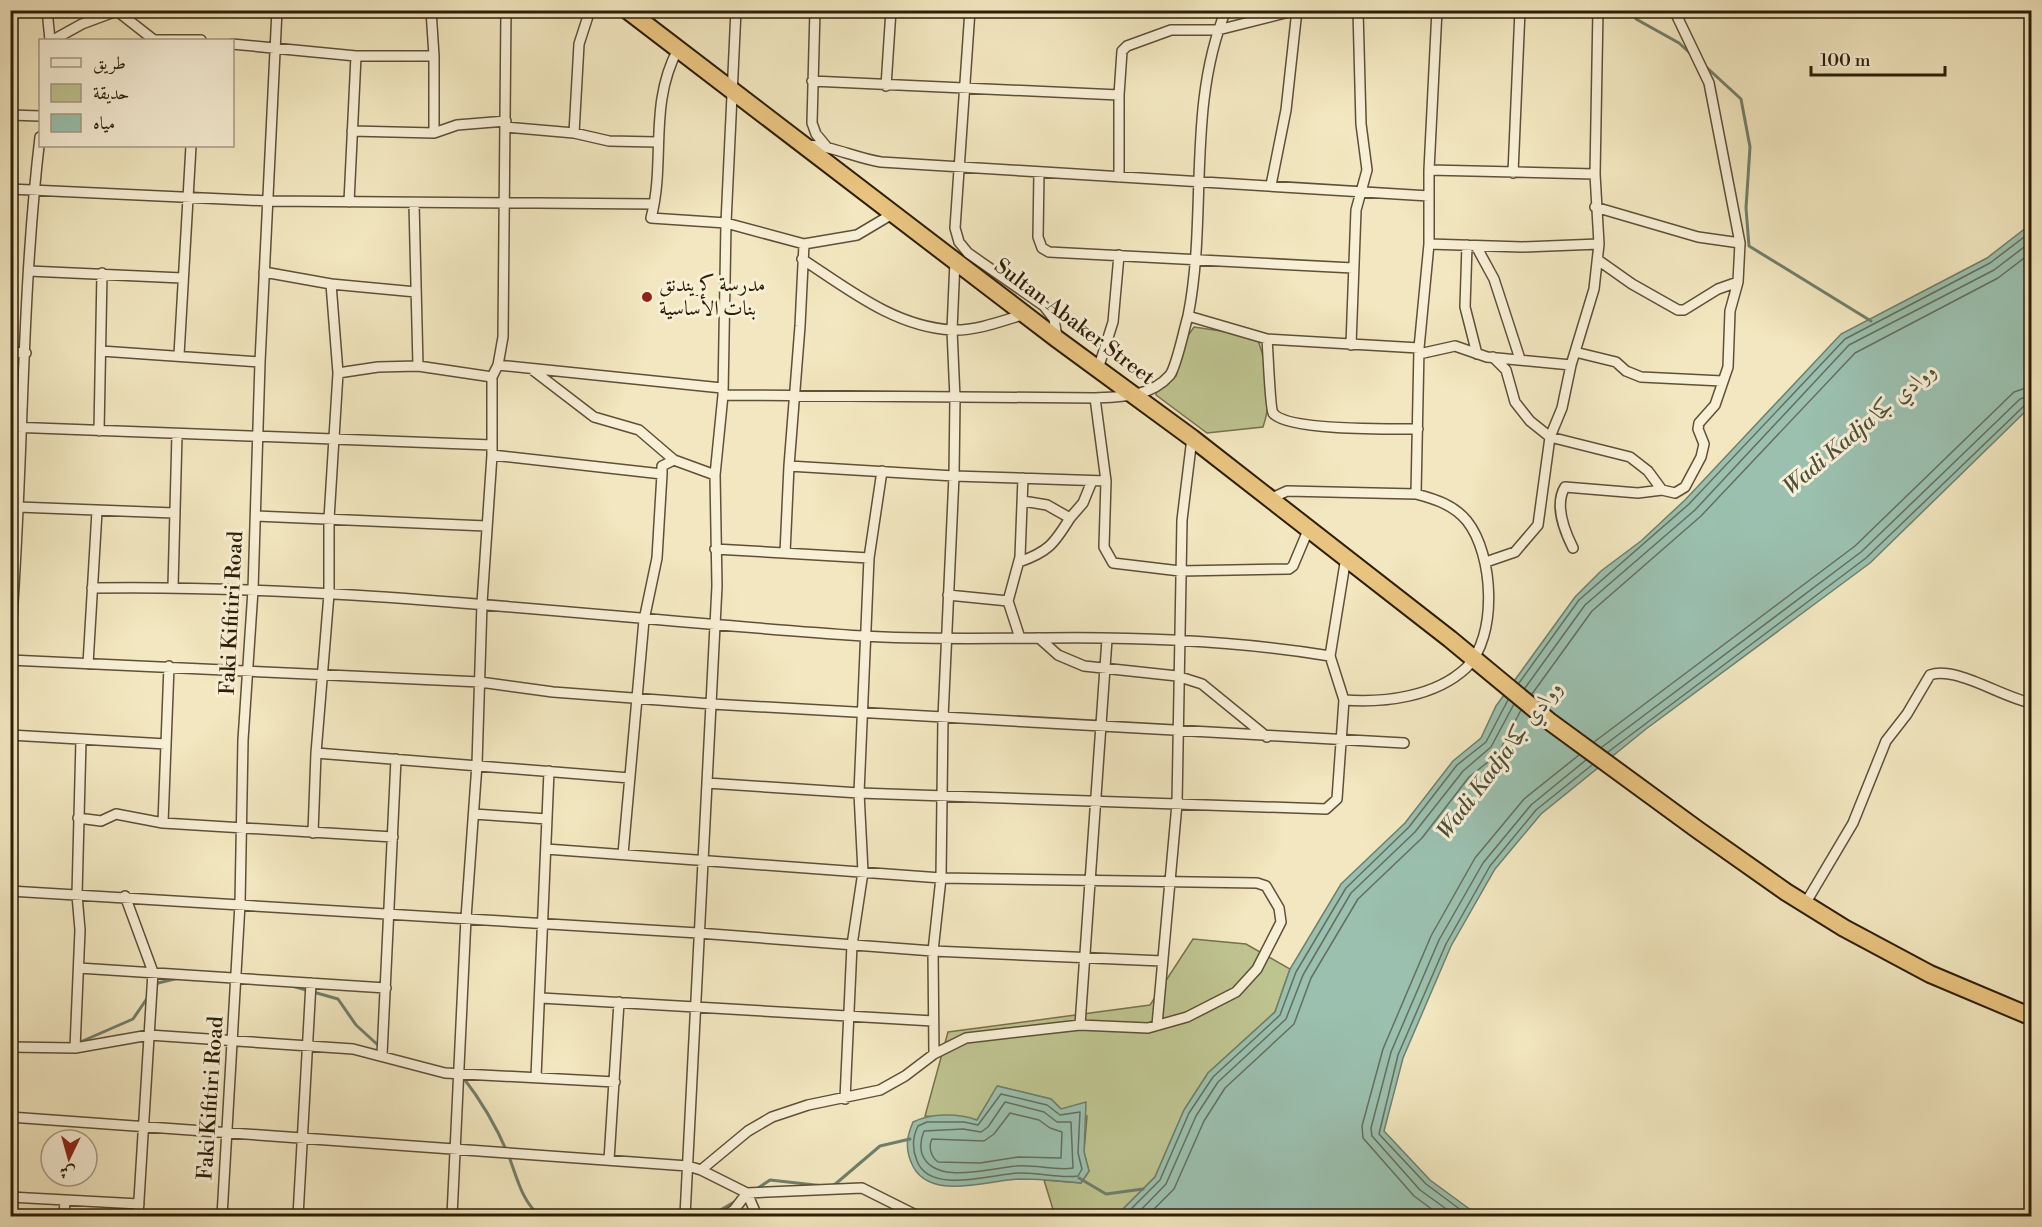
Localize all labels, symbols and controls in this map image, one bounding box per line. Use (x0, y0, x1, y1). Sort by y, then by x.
legend (39, 39, 234, 147)
scale bar (1811, 39, 1944, 77)
text: 100 m (1820, 49, 1871, 72)
text: طريق (93, 52, 126, 75)
text: حديقة (93, 82, 129, 105)
text: مياه (93, 112, 115, 135)
street label: Sultan Abaker Street (989, 253, 1160, 391)
place label: مدرسة كريندنق بنات الأساسية (659, 272, 765, 322)
marker: مدرسة كريندنق بنات الأساسية (640, 290, 654, 304)
water label: Wadi Kadja ووادي كجا (1778, 357, 1944, 503)
street label: Faki Kifitiri Road (215, 530, 249, 696)
water label: Wadi Kadja ووادي كجا (1432, 675, 1571, 846)
street label: Faki Kifitiri Road (192, 1015, 230, 1181)
north arrow (39, 1128, 99, 1188)
text: ش (59, 1161, 77, 1183)

